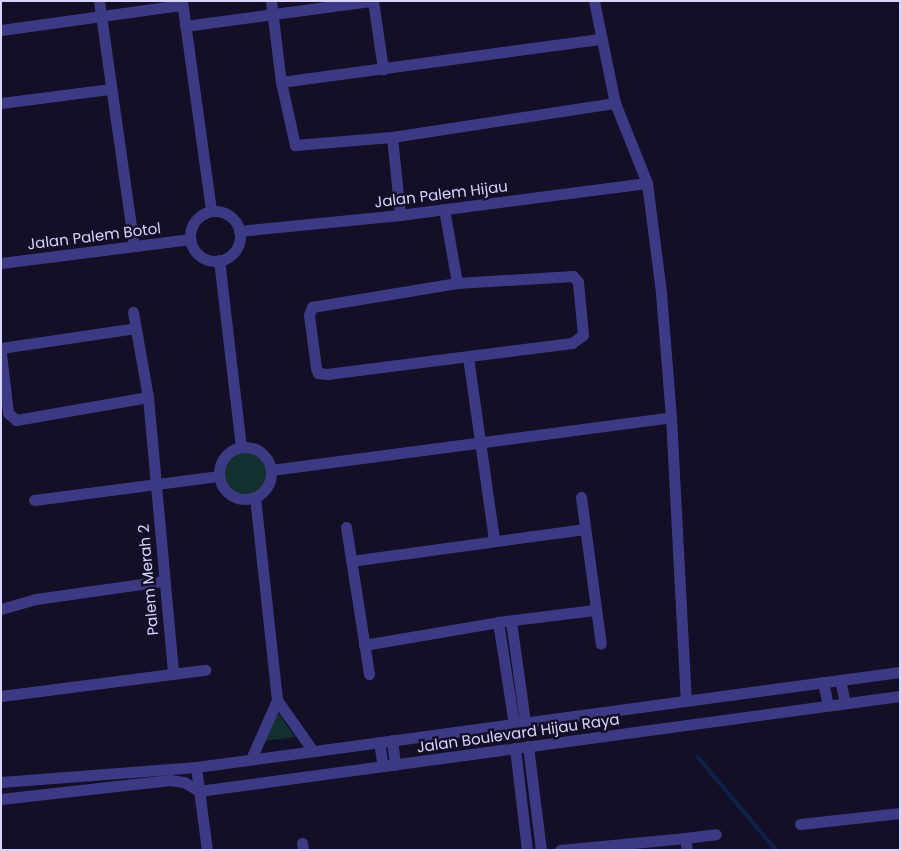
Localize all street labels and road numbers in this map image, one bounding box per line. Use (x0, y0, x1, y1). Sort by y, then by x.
street label: Jalan Palem Hijau (373, 177, 509, 211)
street label: Jalan Palem Botol (26, 219, 162, 253)
street label: Palem Merah 2 (134, 524, 162, 636)
street label: Jalan Boulevard Hijau Raya (415, 710, 621, 756)

